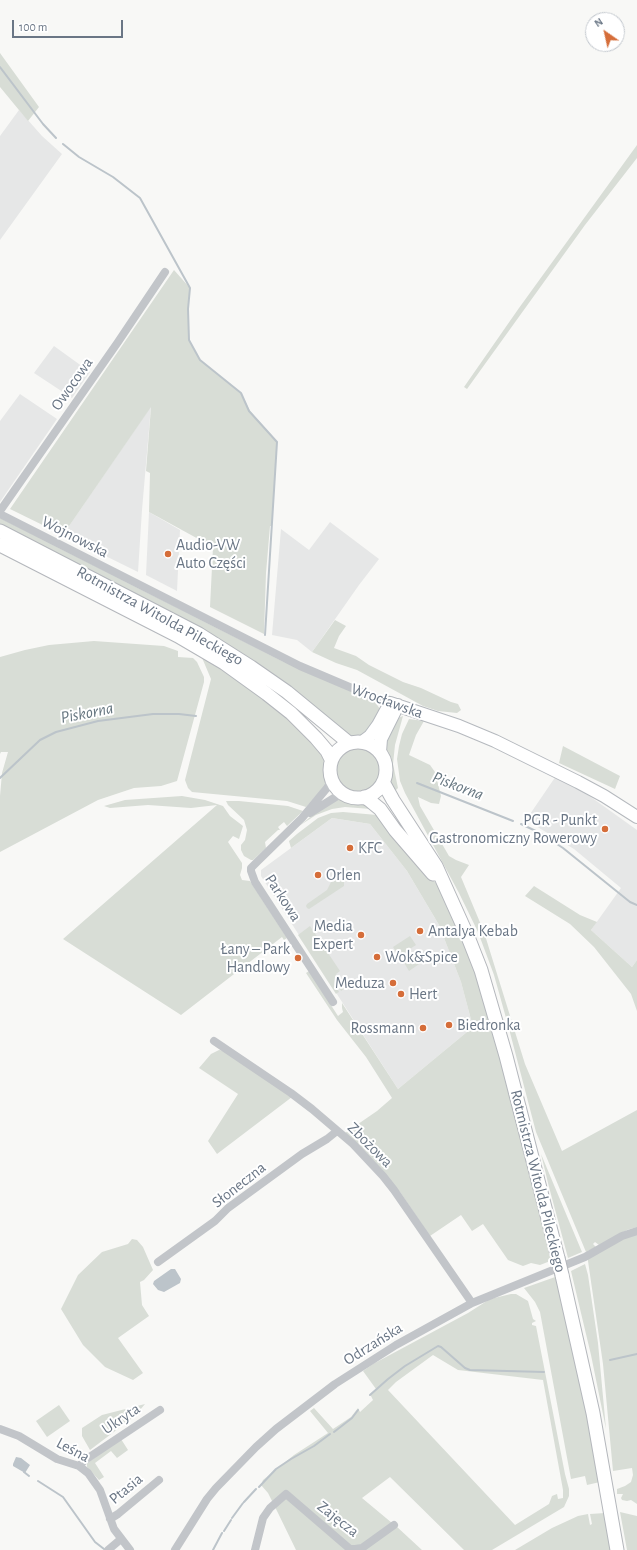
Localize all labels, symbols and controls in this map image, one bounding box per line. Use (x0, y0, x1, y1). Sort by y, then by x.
scale bar (14, 12, 125, 38)
north arrow (585, 12, 625, 52)
text: N (592, 16, 605, 29)
text: 100 m (19, 21, 47, 33)
street label: Owocowa (47, 354, 97, 414)
street label: Wojnowska (38, 512, 112, 562)
place label: Audio-VW Auto Części (176, 535, 246, 573)
marker: Audio-VW Auto Części (163, 549, 173, 559)
street label: Rotmistrza Witolda Pileckiego (73, 562, 247, 670)
street label: Wrocławska (348, 679, 426, 723)
water label: Piskorna (59, 698, 115, 728)
water label: Piskorna (430, 767, 486, 805)
place label: PGR - Punkt Gastronomiczny Rowerowy (429, 810, 597, 848)
marker: PGR - Punkt Gastronomiczny Rowerowy (600, 824, 610, 834)
place label: KFC (358, 838, 382, 858)
marker: KFC (345, 843, 355, 853)
place label: Orlen (326, 865, 361, 885)
marker: Orlen (313, 870, 323, 880)
street label: Parkowa (261, 871, 305, 925)
place label: Media Expert (313, 916, 353, 954)
place label: Antalya Kebab (428, 921, 518, 941)
marker: Antalya Kebab (415, 926, 425, 936)
marker: Media Expert (356, 930, 366, 940)
place label: Łany – Park Handlowy (221, 939, 290, 977)
place label: Wok&Spice (385, 947, 458, 967)
marker: Wok&Spice (372, 952, 382, 962)
marker: Łany – Park Handlowy (293, 953, 303, 963)
place label: Meduza (335, 973, 385, 993)
marker: Meduza (388, 978, 398, 988)
place label: Hert (409, 984, 437, 1004)
marker: Hert (396, 989, 406, 999)
place label: Biedronka (457, 1015, 521, 1035)
place label: Rossmann (351, 1018, 415, 1038)
marker: Biedronka (444, 1020, 454, 1030)
marker: Rossmann (418, 1023, 428, 1033)
street label: Rotmistrza Witolda Pileckiego (506, 1088, 570, 1274)
street label: Zbożowa (343, 1118, 397, 1172)
street label: Słoneczna (208, 1158, 270, 1212)
street label: Odrzańska (340, 1318, 406, 1370)
street label: Ukryta (98, 1399, 144, 1439)
street label: Leśna (53, 1433, 93, 1467)
street label: Ptasia (105, 1470, 147, 1508)
street label: Zajęcza (313, 1497, 363, 1541)

